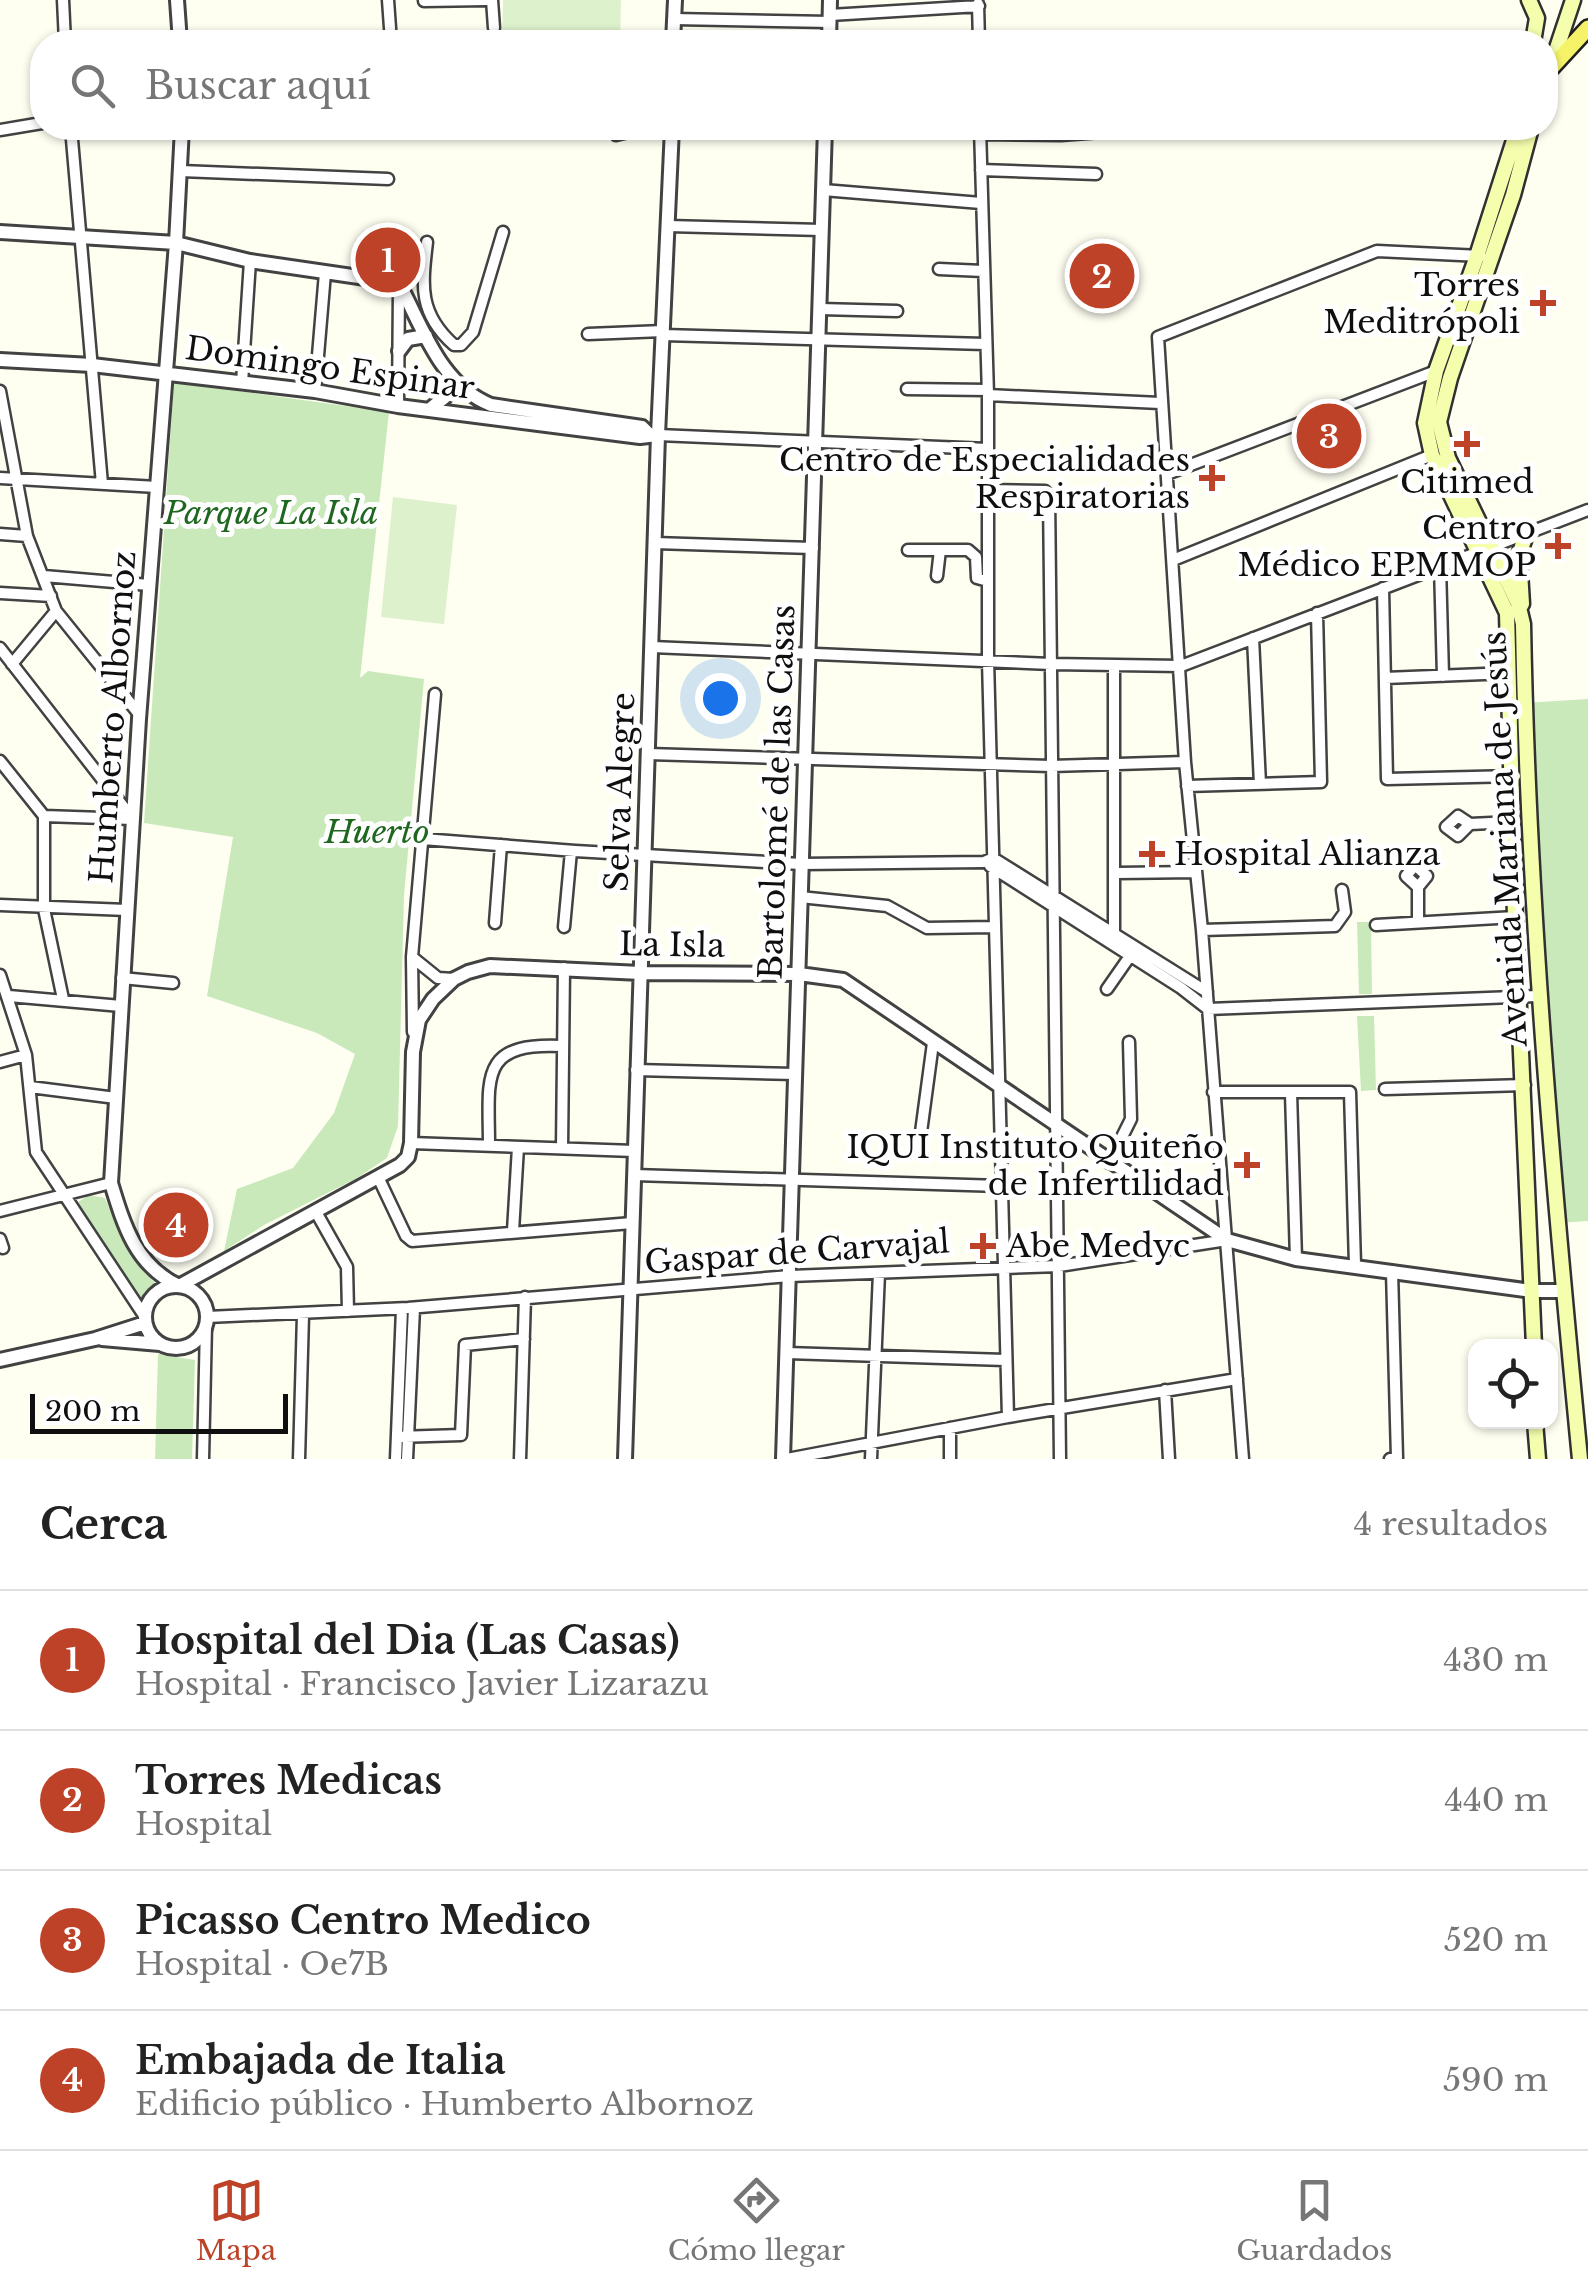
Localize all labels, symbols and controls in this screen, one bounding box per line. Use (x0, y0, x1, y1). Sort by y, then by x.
search box (30, 30, 1558, 140)
icon: search (65, 58, 120, 113)
text: Buscar aquí (145, 62, 370, 109)
pin: 1 (356, 222, 420, 298)
pin: 2 (1070, 238, 1134, 314)
place label: Torres Meditrópoli (1323, 265, 1520, 342)
marker: Torres Meditrópoli (1530, 290, 1556, 316)
street label: Domingo Espinar (183, 328, 478, 408)
pin: 3 (1296, 398, 1362, 474)
marker: Citimed (1454, 431, 1480, 457)
place label: Centro de Especialidades Respiratorias (779, 440, 1190, 517)
place label: Citimed (1400, 462, 1534, 502)
marker: Centro de Especialidades Respiratorias (1199, 465, 1225, 491)
park label: Parque La Isla (163, 493, 378, 533)
place label: Centro Médico EPMMOP (1237, 508, 1536, 585)
marker: Centro Médico EPMMOP (1545, 533, 1571, 559)
street label: Humberto Albornoz (81, 549, 145, 885)
street label: Bartolomé de las Casas (750, 604, 804, 980)
street label: Avenida Mariana de Jesús (1474, 630, 1536, 1049)
your location (695, 673, 746, 724)
street label: Selva Alegre (597, 692, 643, 892)
park label: Huerto (324, 812, 429, 852)
place label: Hospital Alianza (1174, 834, 1441, 874)
marker: Hospital Alianza (1139, 841, 1165, 867)
street label: La Isla (619, 924, 725, 966)
place label: IQUI Instituto Quiteño de Infertilidad (846, 1127, 1224, 1204)
marker: IQUI Instituto Quiteño de Infertilidad (1234, 1152, 1260, 1178)
pin: 4 (144, 1188, 208, 1262)
street label: Gaspar de Carvajal (643, 1221, 951, 1283)
place label: Abe Medyc (1005, 1226, 1190, 1266)
marker: Abe Medyc (970, 1233, 996, 1259)
map controls (1468, 1339, 1558, 1429)
button: locate (1468, 1339, 1558, 1429)
scale bar (30, 1389, 288, 1434)
text: 200 m (45, 1394, 140, 1429)
text: Cerca (40, 1498, 168, 1550)
text: 4 resultados (1354, 1504, 1548, 1544)
text: Hospital del Dia (Las Casas) (135, 1617, 680, 1664)
text: 1 (66, 1640, 79, 1680)
text: 430 m (1443, 1640, 1548, 1680)
text: Hospital · Francisco Javier Lizarazu (135, 1664, 709, 1704)
text: Torres Medicas (135, 1757, 442, 1804)
text: 2 (62, 1780, 83, 1820)
text: 440 m (1444, 1780, 1548, 1820)
text: Hospital (135, 1804, 272, 1844)
text: Picasso Centro Medico (135, 1897, 591, 1944)
text: 3 (62, 1920, 83, 1960)
text: 520 m (1444, 1920, 1548, 1960)
text: Hospital · Oe7B (135, 1944, 389, 1984)
text: Embajada de Italia (135, 2037, 506, 2084)
text: 4 (62, 2060, 83, 2100)
text: 590 m (1443, 2060, 1548, 2100)
text: Edificio público · Humberto Albornoz (135, 2084, 754, 2124)
tab: Mapa (196, 2173, 276, 2268)
tab: Cómo llegar (668, 2173, 845, 2268)
tab: Guardados (1236, 2173, 1392, 2268)

